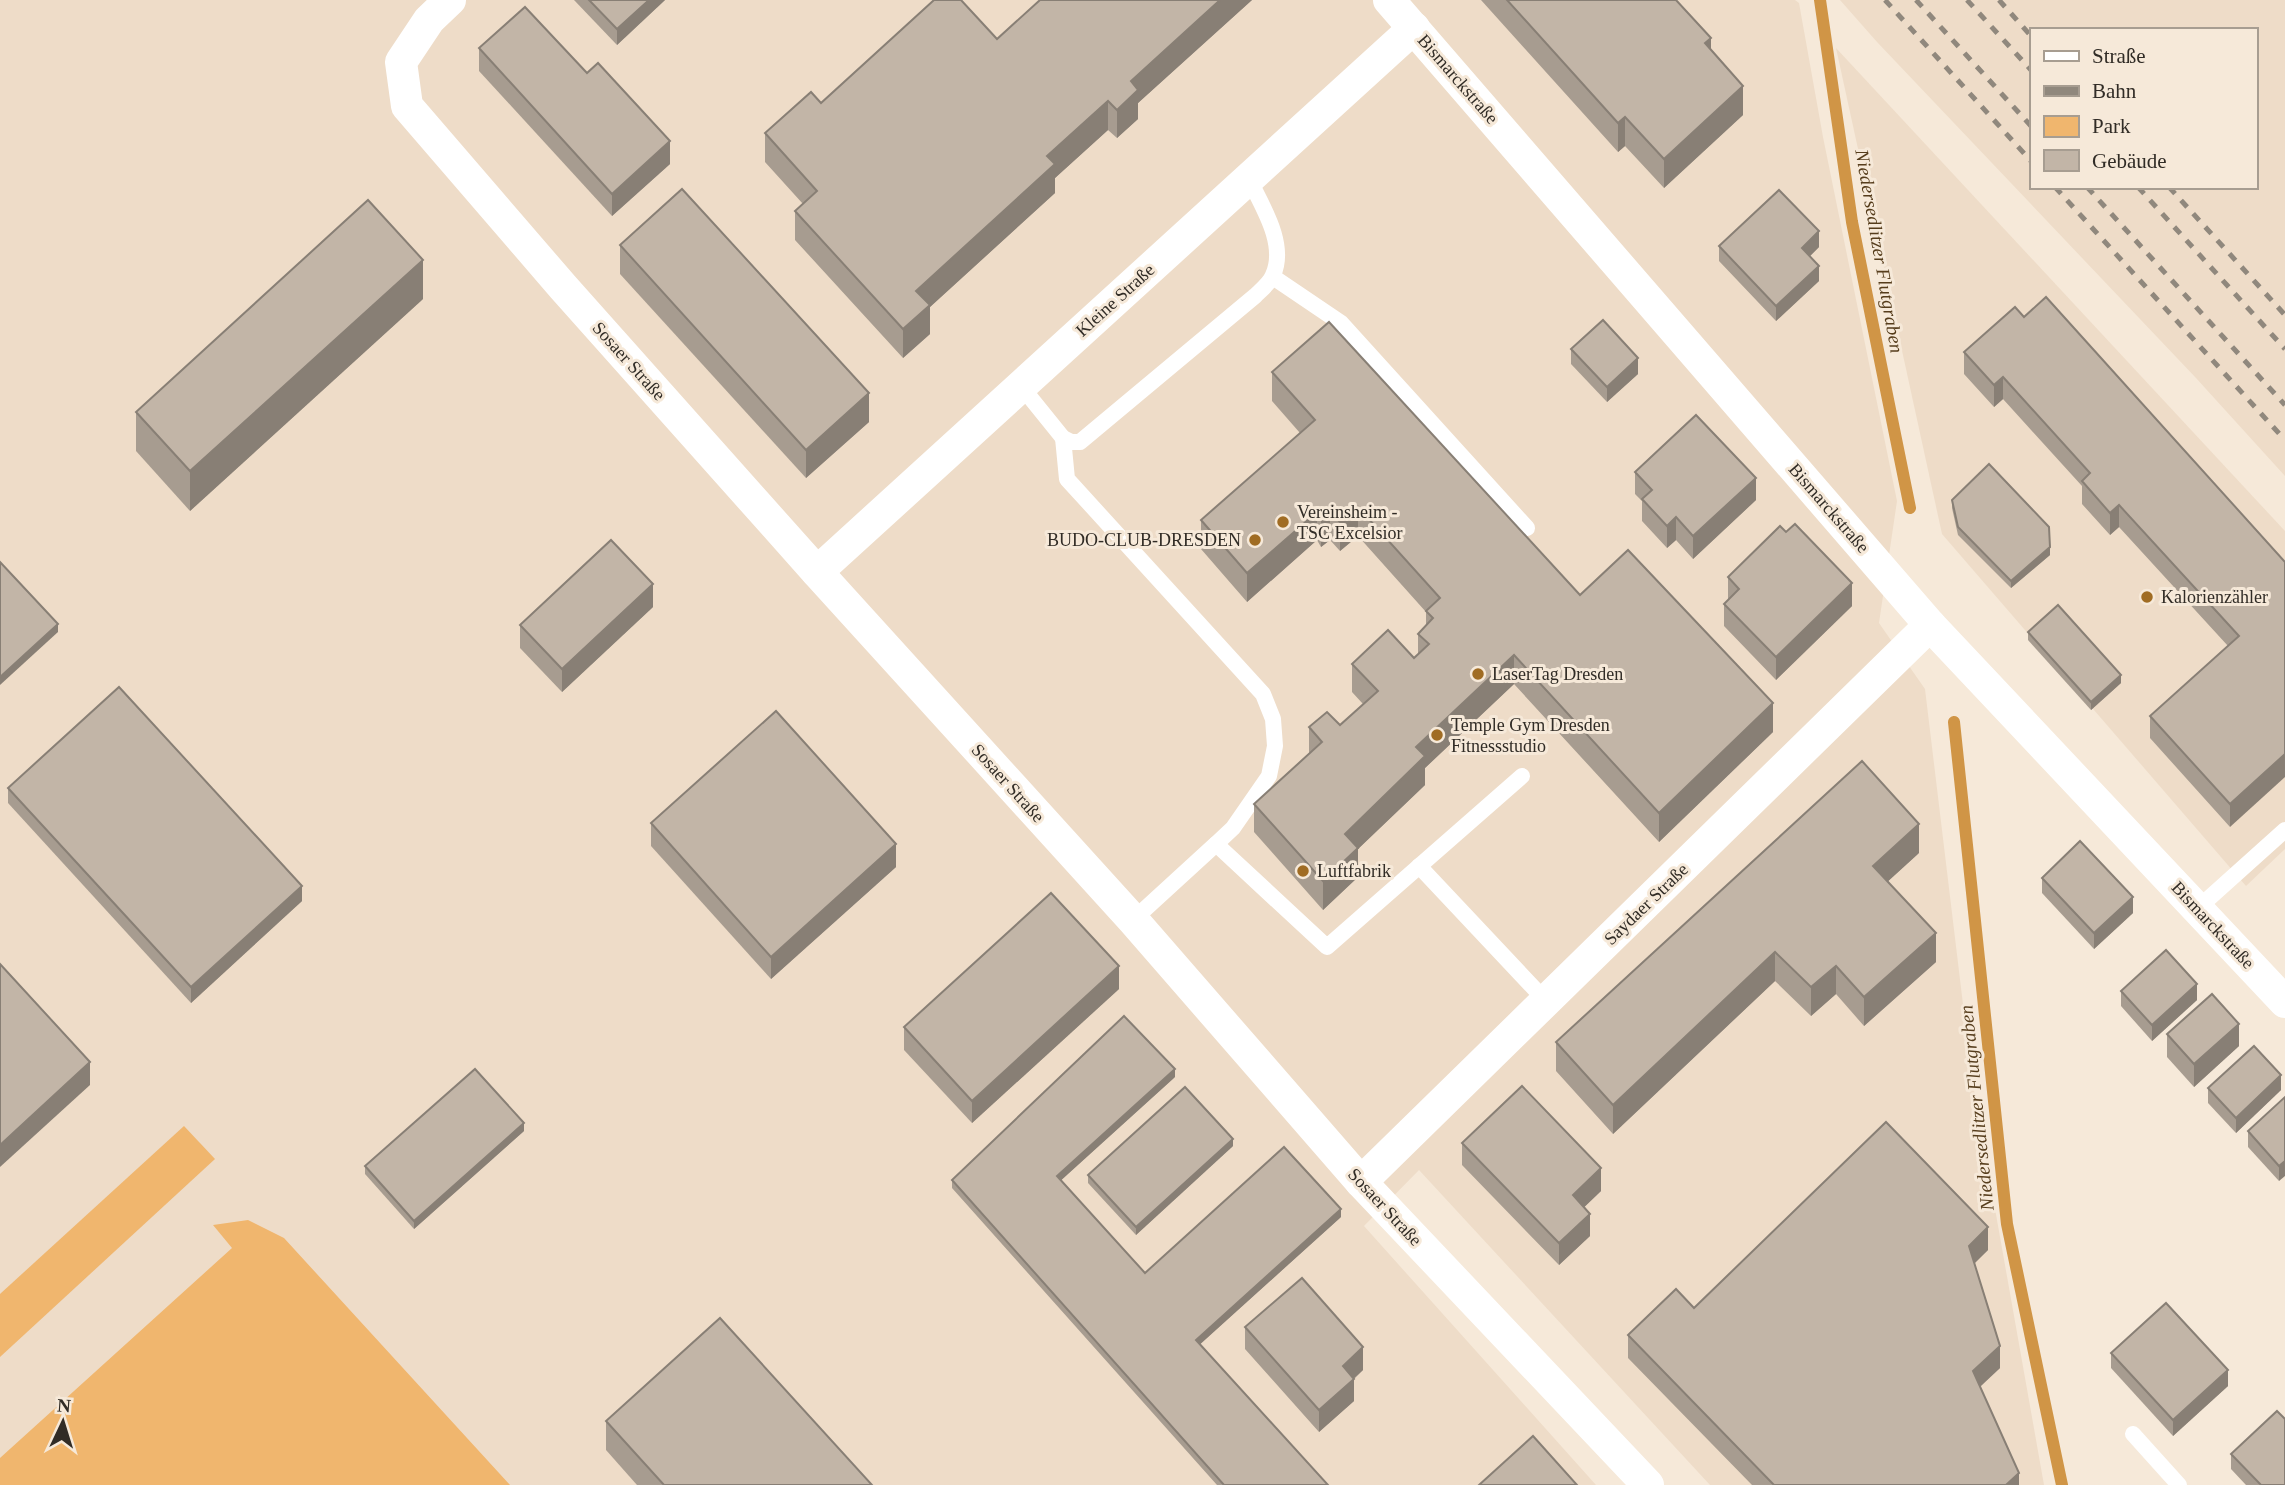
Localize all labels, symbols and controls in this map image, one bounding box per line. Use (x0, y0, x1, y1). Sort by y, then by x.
legend (2030, 28, 2257, 189)
street label: Bismarckstraße (1414, 30, 1502, 128)
text: Straße (2092, 44, 2146, 68)
text: Bahn (2092, 79, 2137, 103)
text: Park (2092, 114, 2131, 138)
water label: Niedersedlitzer Flutgraben (1851, 147, 1908, 355)
text: Gebäude (2092, 149, 2167, 173)
street label: Kleine Straße (1072, 260, 1158, 340)
street label: Sosaer Straße (589, 318, 669, 404)
street label: Bismarckstraße (1785, 459, 1873, 557)
place label: Vereinsheim - TSC Excelsior (1297, 502, 1403, 543)
marker: Vereinsheim - TSC Excelsior (1275, 514, 1291, 530)
place label: BUDO-CLUB-DRESDEN (1047, 530, 1241, 550)
marker: BUDO-CLUB-DRESDEN (1247, 532, 1263, 548)
place label: Kalorienzähler (2161, 587, 2268, 607)
marker: Kalorienzähler (2139, 589, 2155, 605)
place label: LaserTag Dresden (1492, 664, 1623, 684)
marker: LaserTag Dresden (1470, 666, 1486, 682)
place label: Temple Gym Dresden Fitnessstudio (1451, 715, 1610, 756)
marker: Temple Gym Dresden Fitnessstudio (1429, 727, 1445, 743)
street label: Sosaer Straße (968, 740, 1048, 826)
street label: Saydaer Straße (1600, 859, 1692, 949)
place label: Luftfabrik (1317, 861, 1391, 881)
marker: Luftfabrik (1295, 863, 1311, 879)
street label: Bismarckstraße (2168, 877, 2258, 973)
water label: Niedersedlitzer Flutgraben (1955, 1004, 1998, 1213)
street label: Sosaer Straße (1344, 1164, 1426, 1250)
north arrow (28, 1387, 98, 1457)
text: N (57, 1395, 72, 1417)

